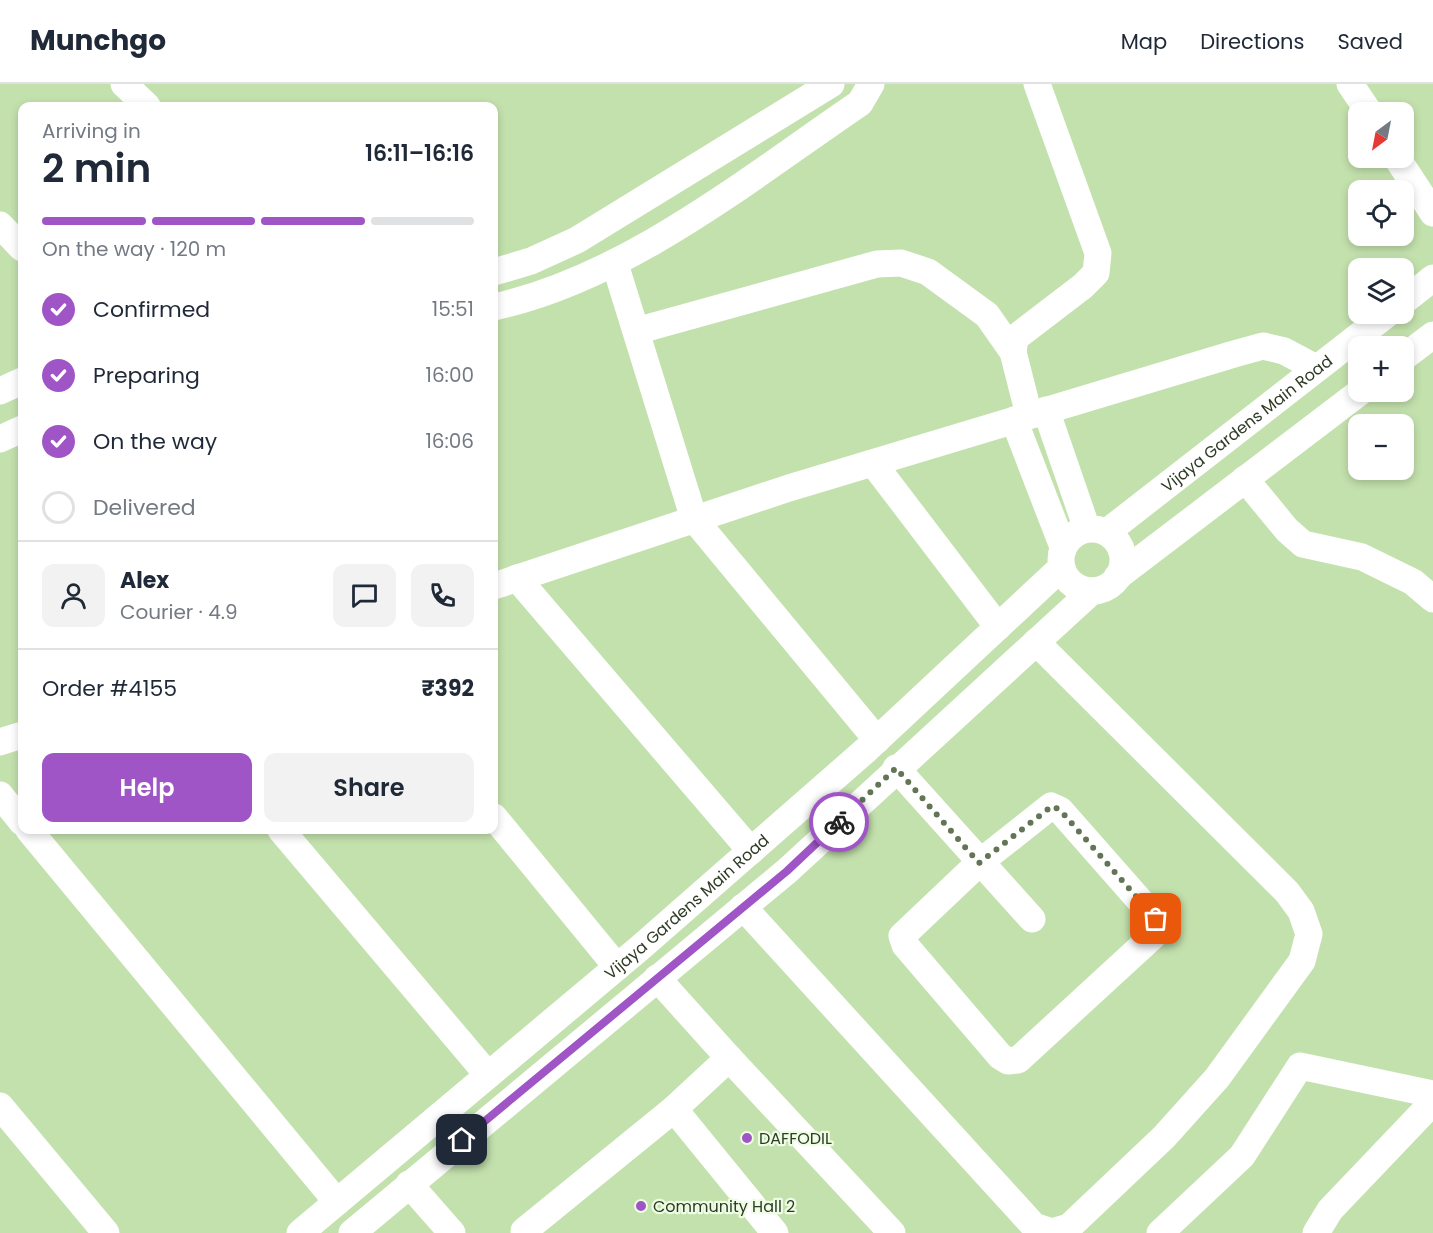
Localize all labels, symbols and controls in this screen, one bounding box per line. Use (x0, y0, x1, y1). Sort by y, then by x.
text: Munchgo (30, 21, 166, 60)
text: Map (1121, 27, 1167, 56)
text: Directions (1200, 27, 1304, 56)
text: Saved (1337, 27, 1403, 56)
north arrow (1348, 102, 1414, 168)
map controls (1348, 102, 1414, 480)
text: Arriving in (42, 117, 141, 145)
text: 16:11–16:16 (365, 138, 474, 169)
text: 2 min (42, 141, 151, 196)
button: locate (1348, 180, 1414, 246)
text: On the way · 120 m (42, 235, 226, 263)
button: layers (1348, 258, 1414, 324)
icon: check (42, 293, 75, 326)
text: Confirmed (93, 294, 210, 325)
text: 15:51 (432, 295, 474, 323)
button: + (1348, 336, 1414, 402)
street label: Vijaya Gardens Main Road (1157, 350, 1337, 498)
icon: check (42, 359, 75, 392)
text: Preparing (93, 360, 200, 391)
text: 16:00 (426, 361, 474, 389)
button: − (1348, 414, 1414, 480)
icon: check (42, 425, 75, 458)
text: On the way (93, 426, 217, 457)
text: 16:06 (425, 427, 474, 455)
text: Delivered (93, 492, 196, 523)
button: person (42, 564, 105, 627)
button: chat (333, 564, 396, 627)
button: phone (411, 564, 474, 627)
text: Alex (120, 565, 169, 596)
text: Courier · 4.9 (120, 598, 238, 626)
text: Order #4155 (42, 673, 177, 704)
text: ₹392 (421, 673, 474, 704)
button: Help (42, 753, 252, 822)
button: Share (264, 753, 474, 822)
courier (809, 792, 869, 852)
icon: bike (823, 806, 856, 839)
street label: Vijaya Gardens Main Road (600, 829, 774, 985)
pin (1130, 893, 1181, 944)
icon: bag (1139, 902, 1172, 935)
pin (436, 1114, 487, 1165)
icon: home (445, 1123, 478, 1156)
place label: DAFFODIL (759, 1127, 832, 1150)
marker: DAFFODIL (740, 1131, 754, 1145)
place label: Community Hall 2 (653, 1195, 795, 1218)
marker: Community Hall 2 (634, 1199, 648, 1213)

